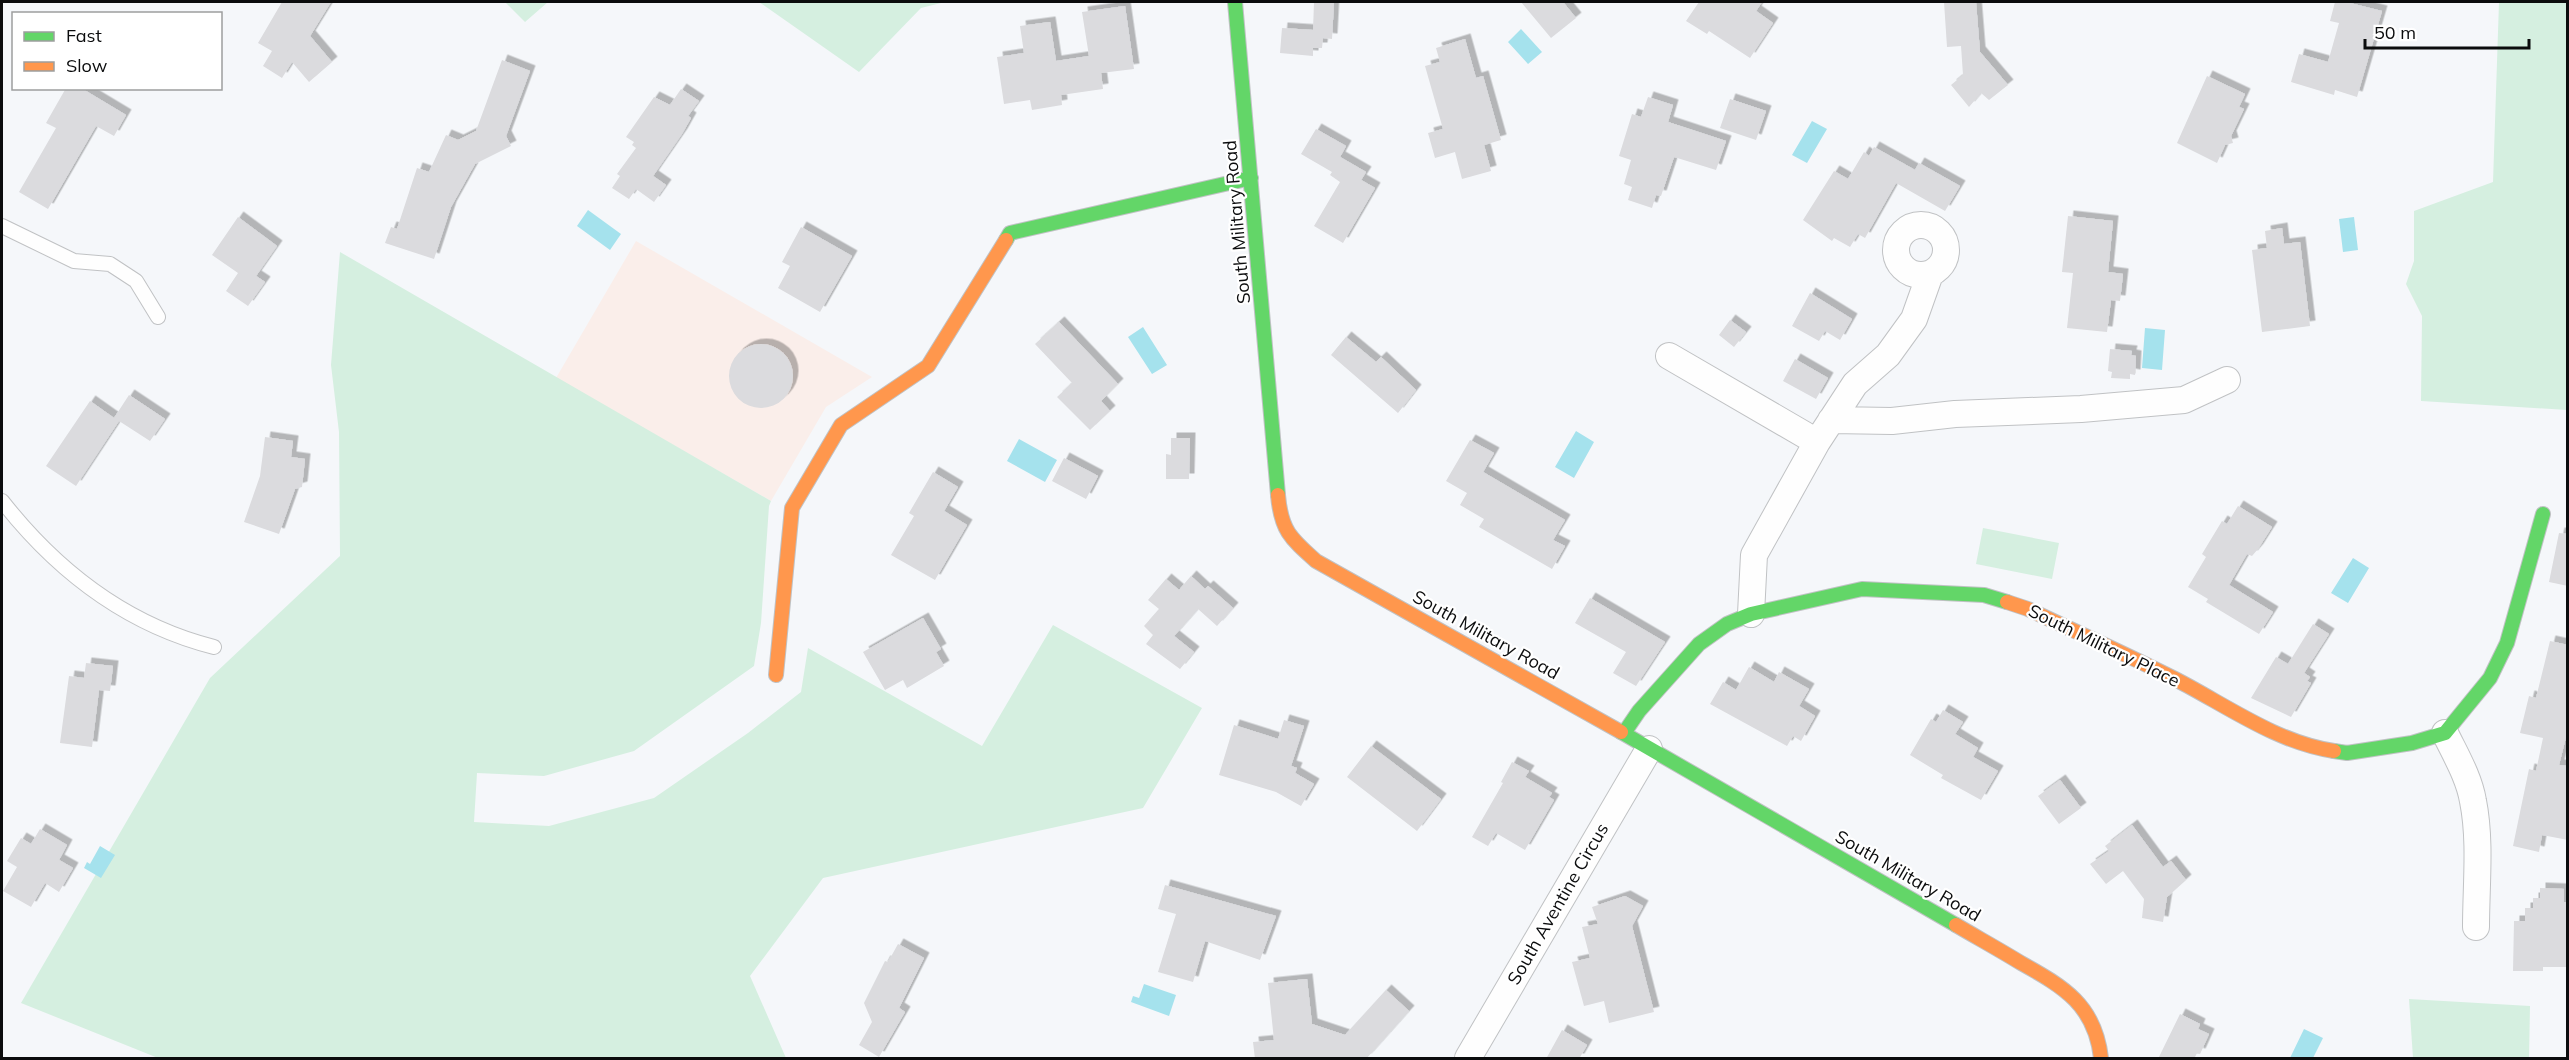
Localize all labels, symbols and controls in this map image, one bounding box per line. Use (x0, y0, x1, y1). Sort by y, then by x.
legend (12, 12, 222, 90)
scale bar (2365, 12, 2528, 50)
text: 50 m (2374, 21, 2416, 44)
text: Fast (66, 24, 102, 47)
text: Slow (66, 54, 108, 77)
street label: South Military Road (1218, 139, 1255, 305)
street label: South Military Road (1409, 585, 1564, 684)
street label: South Military Place (2025, 599, 2184, 692)
street label: South Aventine Circus (1502, 819, 1613, 989)
street label: South Military Road (1831, 825, 1985, 927)

